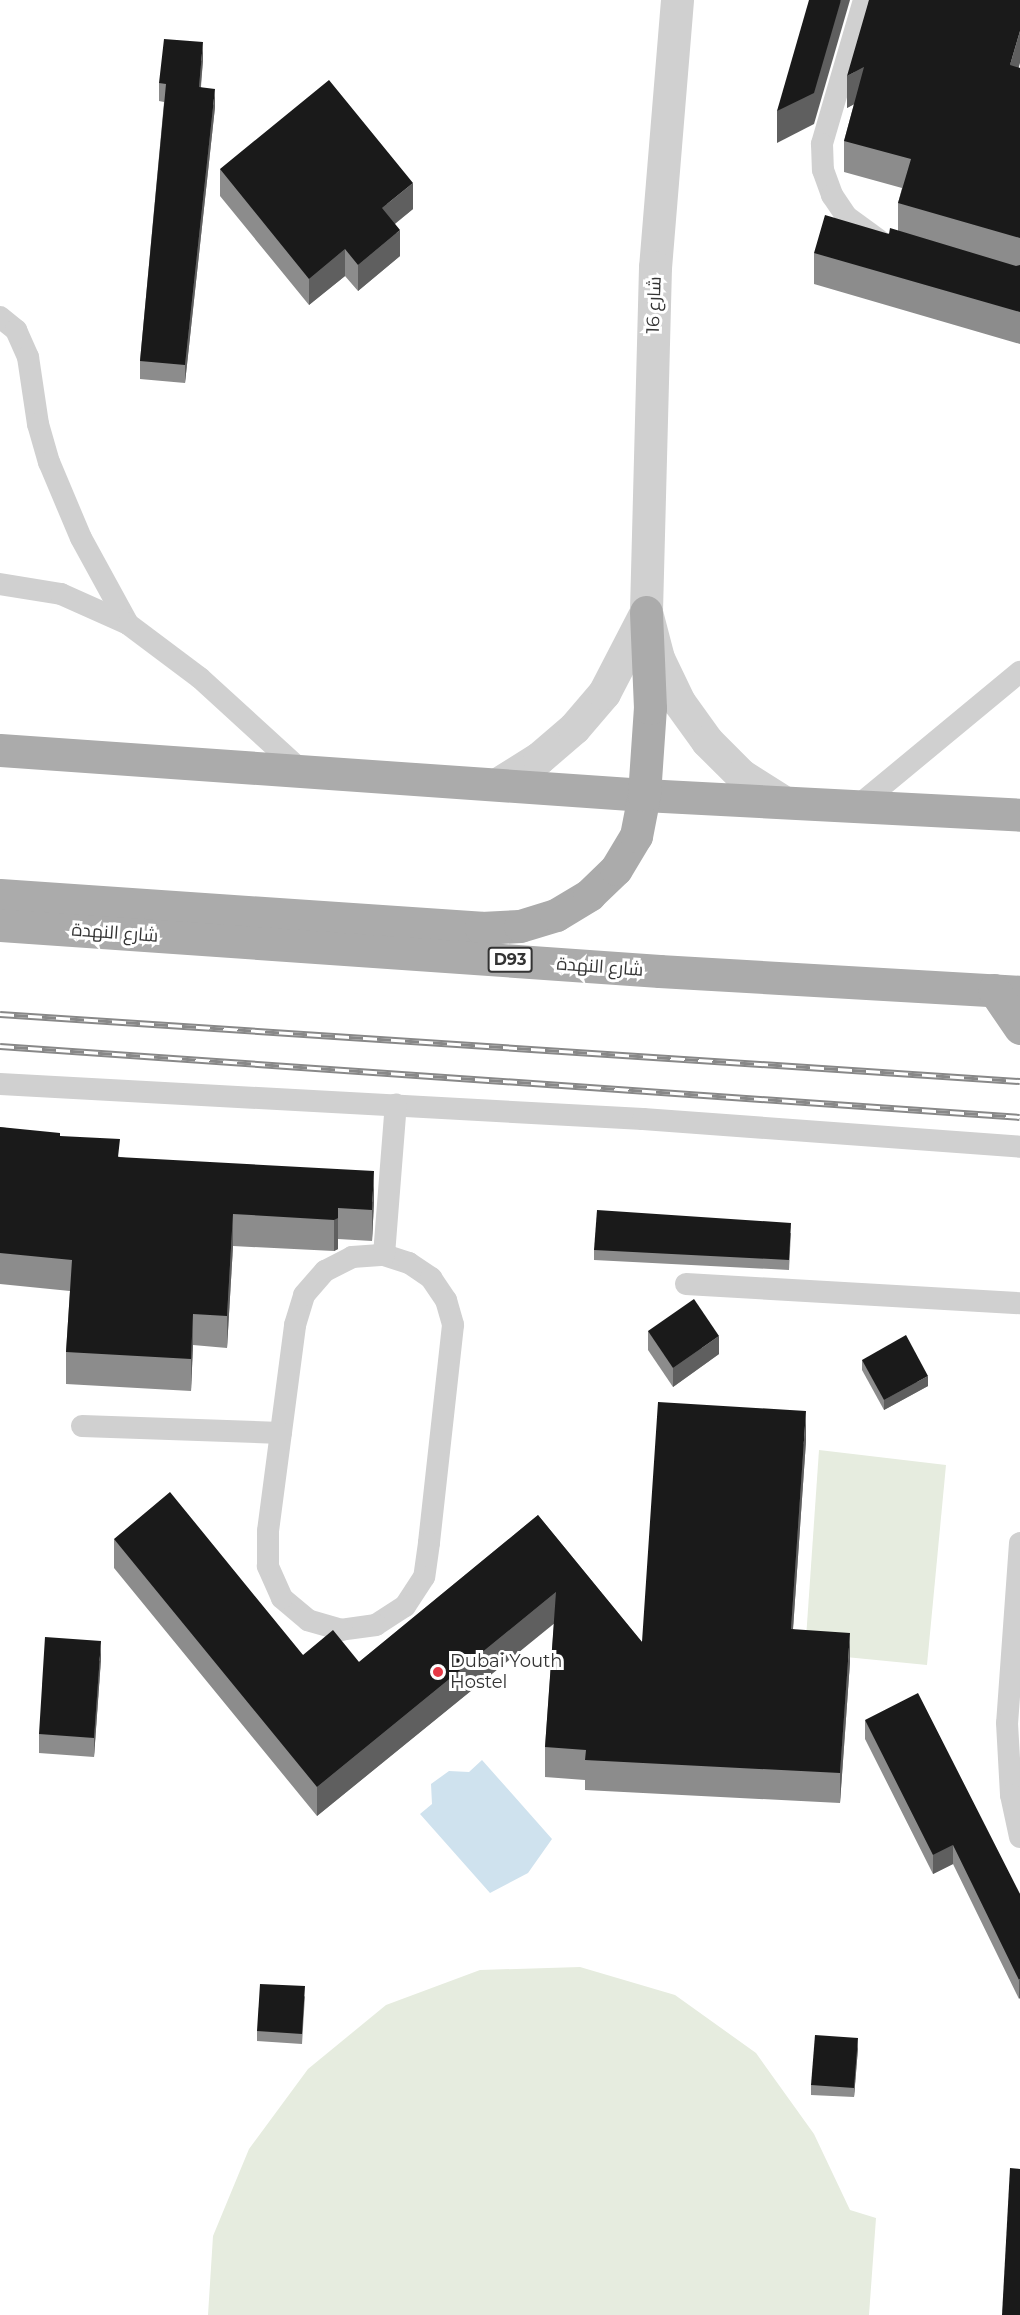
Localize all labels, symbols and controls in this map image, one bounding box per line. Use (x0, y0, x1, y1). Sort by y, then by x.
street label: شارع 16 (642, 276, 666, 334)
street label: شارع النهدة (71, 919, 159, 947)
road number: D93 (488, 947, 532, 973)
street label: شارع النهدة (556, 953, 644, 981)
place label: Dubai Youth Hostel (450, 1651, 562, 1694)
marker: Dubai Youth Hostel (431, 1665, 445, 1679)

